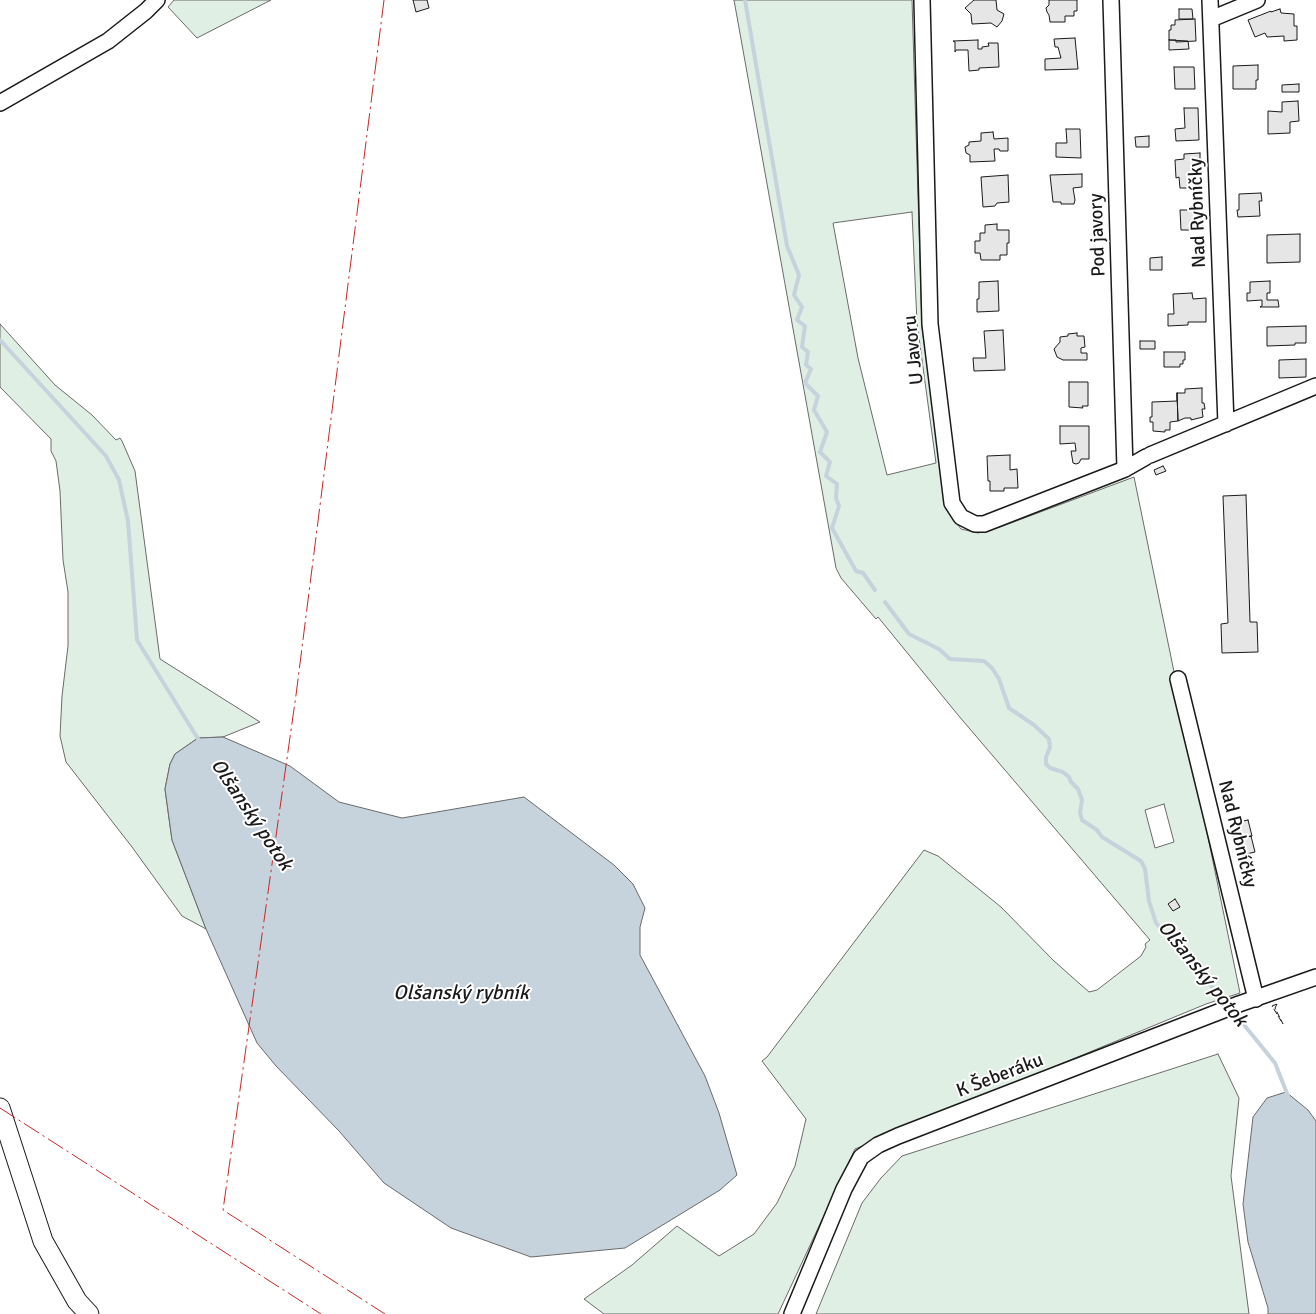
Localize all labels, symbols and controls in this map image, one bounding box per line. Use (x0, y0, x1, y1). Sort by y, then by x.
street label: Nad Rybníčky (1185, 158, 1211, 268)
street label: Pod javory (1085, 193, 1111, 277)
street label: U Javoru (899, 314, 929, 386)
water label: Olšanský potok (205, 755, 297, 875)
street label: Nad Rybníčky (1213, 778, 1261, 890)
water label: Olšanský potok (1152, 916, 1252, 1032)
water label: Olšanský rybník (393, 982, 529, 1006)
street label: K Šeberáku (953, 1049, 1047, 1103)

